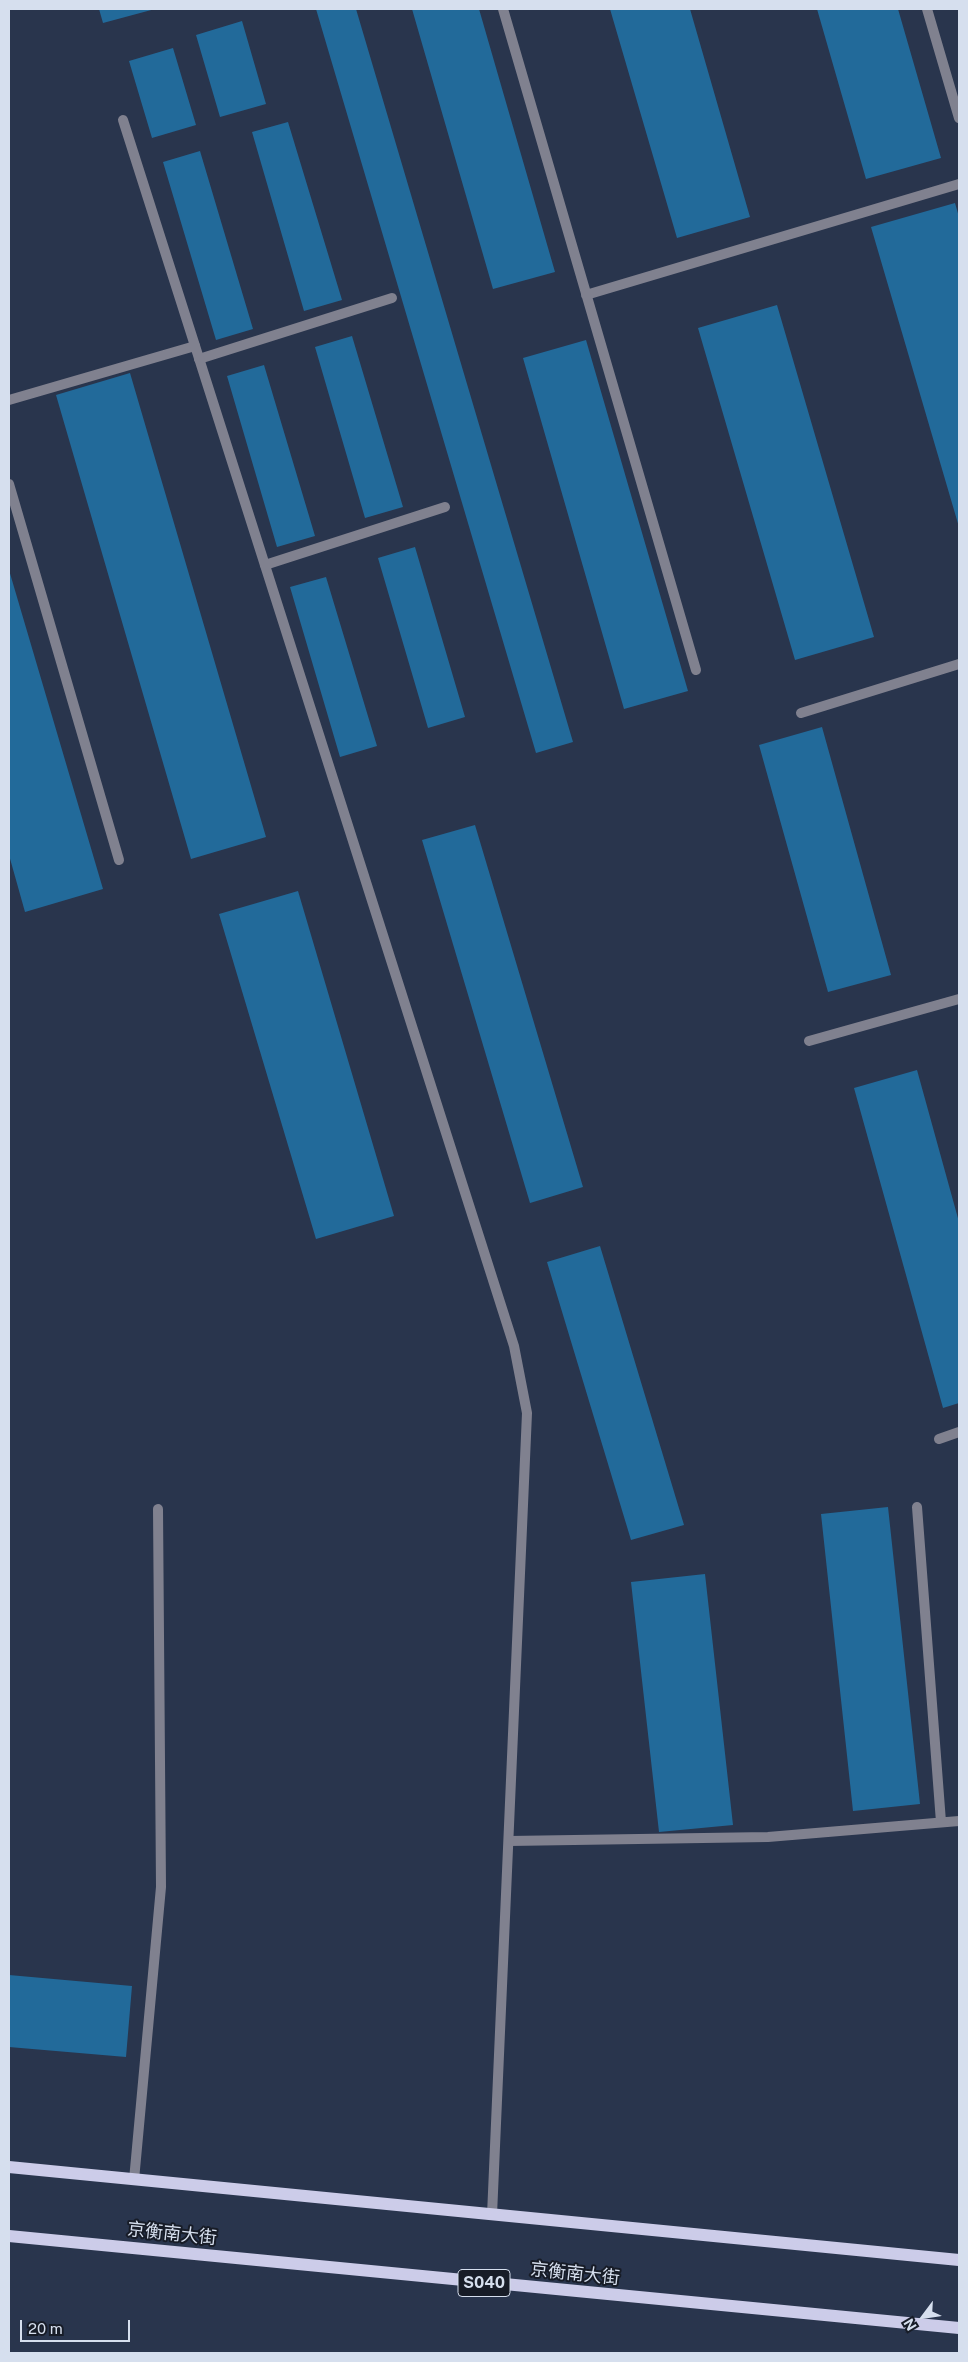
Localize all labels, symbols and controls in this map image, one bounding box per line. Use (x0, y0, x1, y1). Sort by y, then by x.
street label: 京衡南大街 (126, 2219, 218, 2249)
street label: 京衡南大街 (529, 2259, 621, 2289)
road number: S040 (458, 2270, 510, 2296)
north arrow (898, 2292, 948, 2342)
scale bar (22, 2310, 132, 2342)
text: N (900, 2316, 920, 2334)
text: 20 m (28, 2320, 63, 2337)

